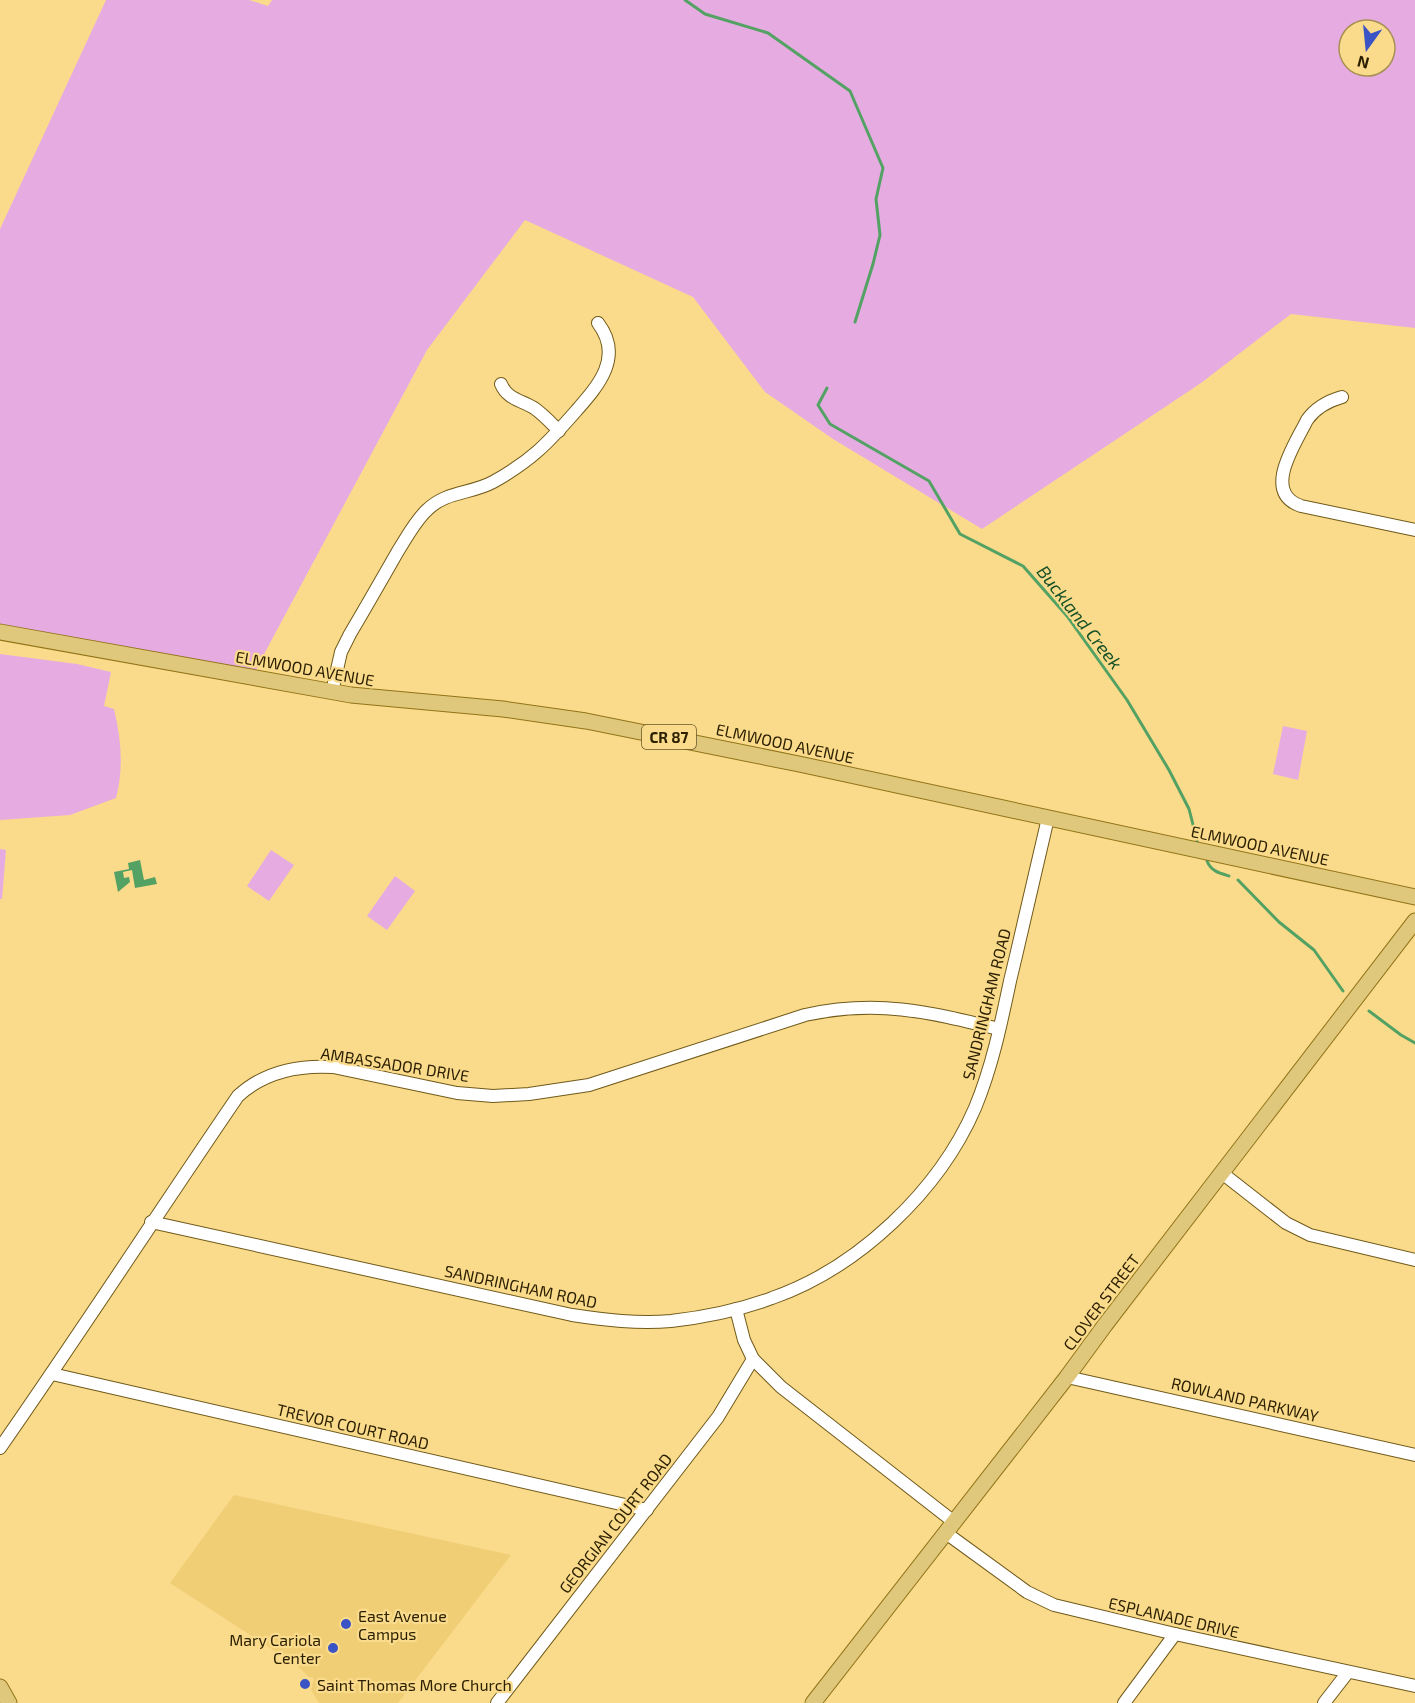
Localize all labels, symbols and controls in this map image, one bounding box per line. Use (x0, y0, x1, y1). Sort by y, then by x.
north arrow (1337, 18, 1397, 78)
text: N (1355, 52, 1371, 74)
water label: Buckland Creek (1033, 561, 1127, 673)
street label: ELMWOOD AVENUE (234, 646, 376, 690)
street label: ELMWOOD AVENUE (714, 719, 856, 767)
road number: CR 87 (642, 725, 696, 749)
street label: ELMWOOD AVENUE (1189, 821, 1331, 869)
street label: SANDRINGHAM ROAD (958, 926, 1014, 1082)
street label: AMBASSADOR DRIVE (319, 1043, 471, 1085)
street label: CLOVER STREET (1059, 1250, 1143, 1354)
street label: SANDRINGHAM ROAD (443, 1261, 599, 1311)
street label: ROWLAND PARKWAY (1170, 1373, 1320, 1425)
street label: TREVOR COURT ROAD (275, 1399, 431, 1453)
street label: GEORGIAN COURT ROAD (555, 1449, 675, 1597)
street label: ESPLANADE DRIVE (1107, 1593, 1241, 1641)
place label: East Avenue Campus (358, 1606, 447, 1643)
marker: East Avenue Campus (339, 1617, 353, 1631)
place label: Mary Cariola Center (229, 1630, 322, 1667)
marker: Mary Cariola Center (326, 1641, 340, 1655)
place label: Saint Thomas More Church (317, 1675, 512, 1694)
marker: Saint Thomas More Church (298, 1677, 312, 1691)

